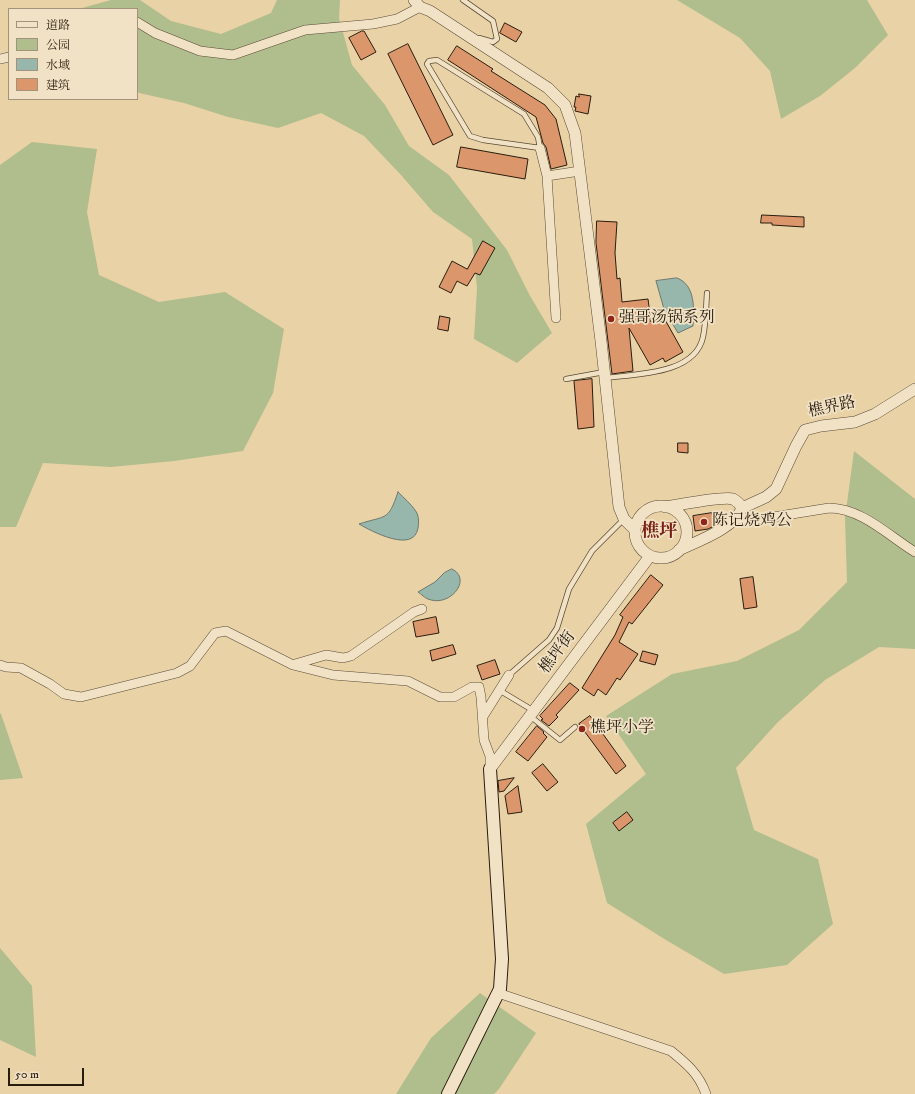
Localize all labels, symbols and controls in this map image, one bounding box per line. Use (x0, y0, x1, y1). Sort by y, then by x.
legend (8, 8, 138, 100)
text: 道路 (46, 18, 70, 33)
text: 公园 (46, 38, 70, 53)
text: 水域 (46, 58, 70, 73)
text: 建筑 (46, 78, 70, 93)
place label: 强哥汤锅系列 (619, 309, 715, 329)
marker: 强哥汤锅系列 (606, 314, 616, 324)
street label: 樵界路 (807, 394, 857, 422)
place label: 陈记烧鸡公 (712, 512, 792, 532)
marker: 陈记烧鸡公 (699, 517, 709, 527)
district label: 樵坪 (641, 521, 677, 543)
street label: 樵坪街 (536, 628, 580, 678)
place label: 樵坪小学 (590, 719, 654, 739)
marker: 樵坪小学 (577, 724, 587, 734)
scale bar (10, 1060, 86, 1086)
text: 50 m (15, 1067, 39, 1082)

